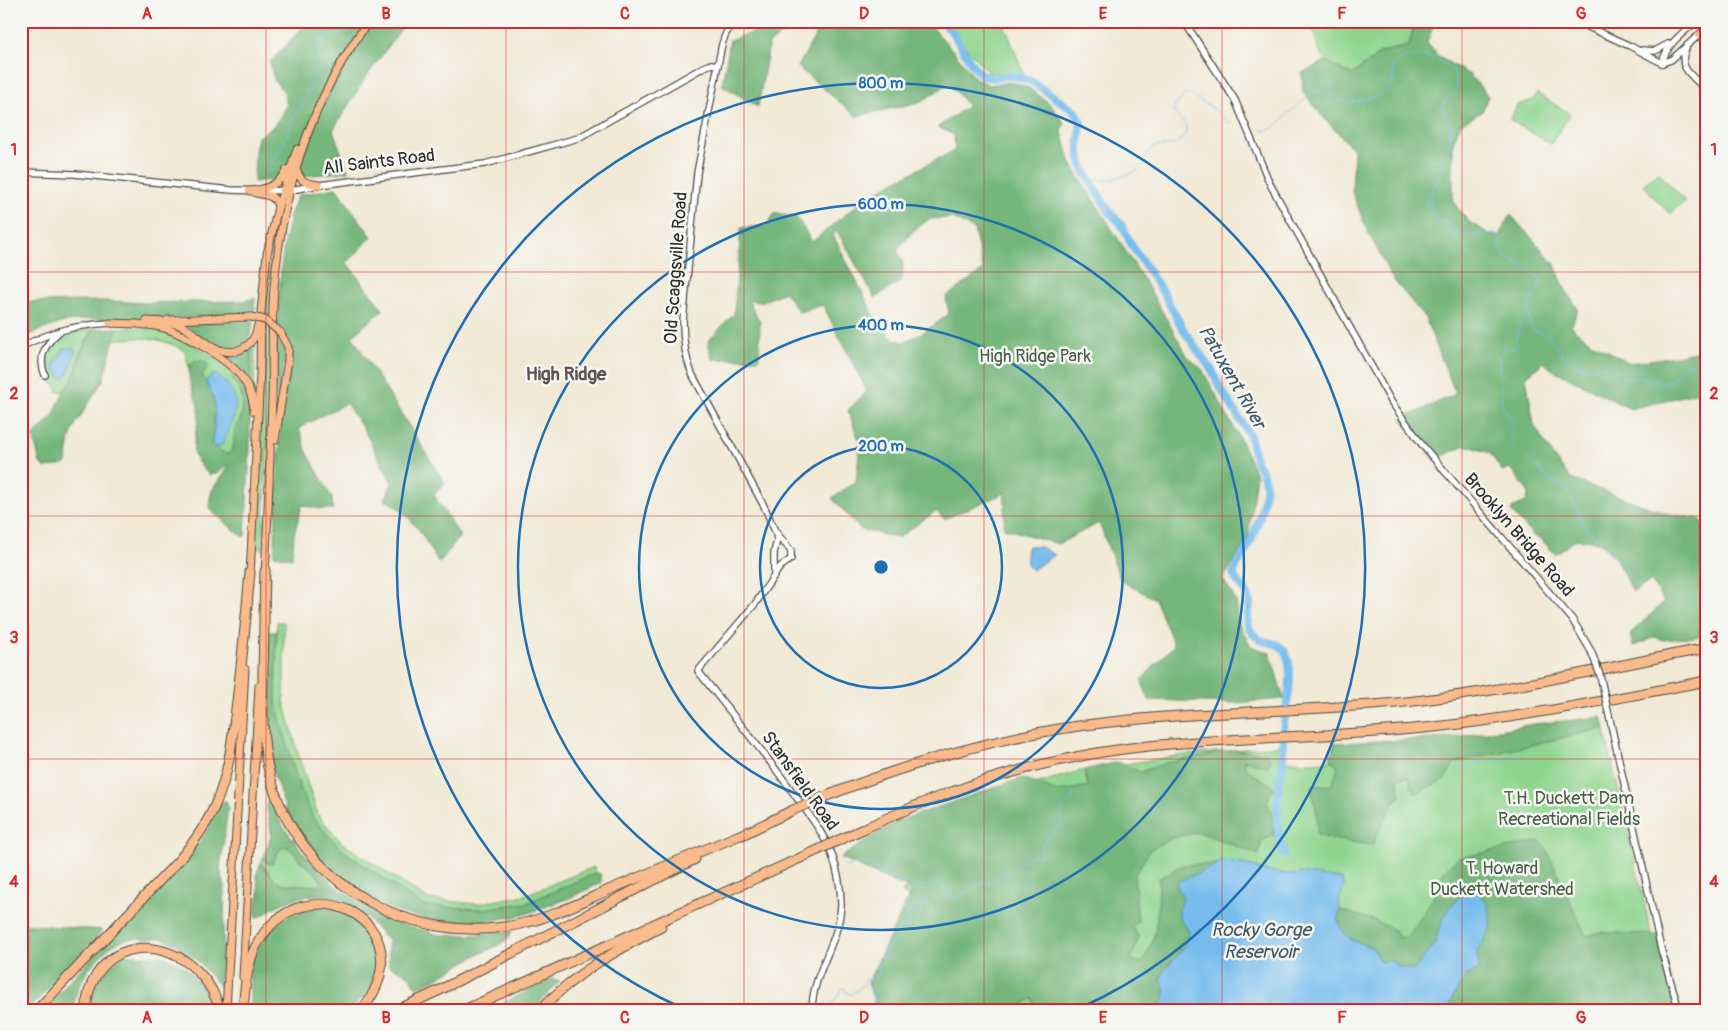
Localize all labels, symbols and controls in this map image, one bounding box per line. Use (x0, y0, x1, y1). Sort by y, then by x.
text: A (142, 4, 153, 24)
text: B (381, 4, 391, 24)
text: C (620, 4, 630, 24)
text: D (859, 4, 869, 24)
text: E (1099, 4, 1108, 24)
text: F (1337, 4, 1347, 24)
text: G (1576, 4, 1587, 24)
text: 800 m (859, 74, 903, 93)
text: 1 (11, 140, 17, 160)
text: 1 (1711, 140, 1717, 160)
street label: All Saints Road (322, 144, 436, 180)
street label: Old Scaggsville Road (659, 191, 693, 345)
text: 600 m (858, 195, 904, 214)
text: 400 m (858, 316, 904, 335)
water label: Patuxent River (1193, 321, 1272, 435)
park label: High Ridge Park (979, 345, 1091, 368)
district label: High Ridge (526, 362, 607, 386)
text: 2 (10, 384, 19, 404)
text: 2 (1710, 384, 1719, 404)
text: 200 m (858, 437, 904, 456)
street label: Brooklyn Bridge Road (1459, 468, 1579, 602)
centre of rings (872, 558, 890, 576)
text: 3 (10, 628, 19, 648)
text: 3 (1710, 628, 1719, 648)
street label: Stansfield Road (756, 727, 844, 835)
park label: T.H. Duckett Dam Recreational Fields (1498, 787, 1640, 831)
park label: T. Howard Duckett Watershed (1430, 857, 1574, 901)
text: 4 (9, 872, 19, 892)
text: 4 (1709, 872, 1719, 892)
water label: Rocky Gorge Reservoir (1211, 918, 1312, 964)
text: A (142, 1008, 153, 1028)
text: B (381, 1008, 391, 1028)
text: C (620, 1008, 630, 1028)
text: D (859, 1008, 869, 1028)
text: E (1099, 1008, 1108, 1028)
text: F (1337, 1008, 1347, 1028)
text: G (1576, 1008, 1587, 1028)

